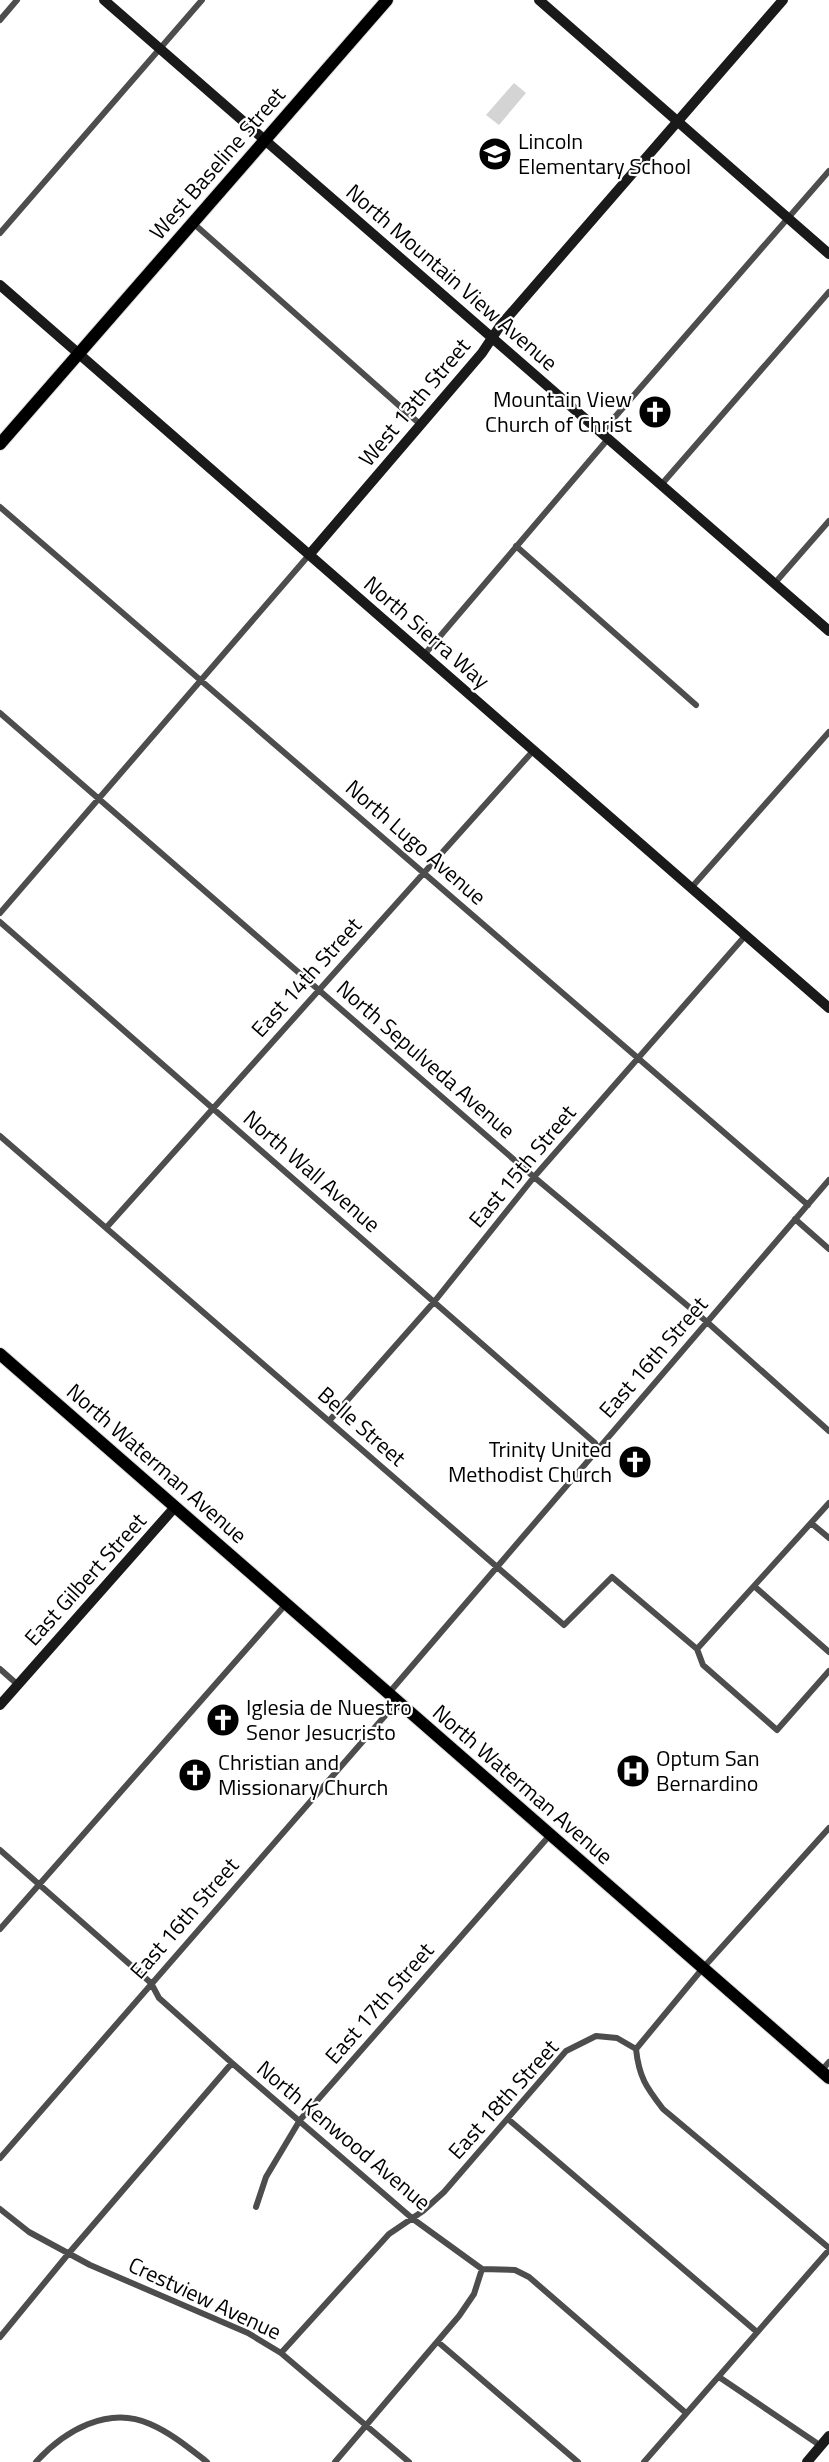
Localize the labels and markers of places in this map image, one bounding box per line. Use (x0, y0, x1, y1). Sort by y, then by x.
place label: Lincoln Elementary School (518, 124, 691, 183)
school or university icon: Lincoln Elementary School (477, 136, 513, 172)
place label: Mountain View Church of Christ (485, 382, 632, 441)
church icon: Mountain View Church of Christ (637, 394, 673, 430)
place label: Trinity United Methodist Church (448, 1432, 612, 1491)
church icon: Trinity United Methodist Church (617, 1444, 653, 1480)
place label: Iglesia de Nuestro Senor Jesucristo (246, 1690, 412, 1749)
church icon: Iglesia de Nuestro Senor Jesucristo (205, 1702, 241, 1738)
place label: Optum San Bernardino (656, 1741, 759, 1800)
place label: Christian and Missionary Church (218, 1745, 388, 1804)
hospital icon: Optum San Bernardino (615, 1753, 651, 1789)
church icon: Christian and Missionary Church (177, 1757, 213, 1793)

